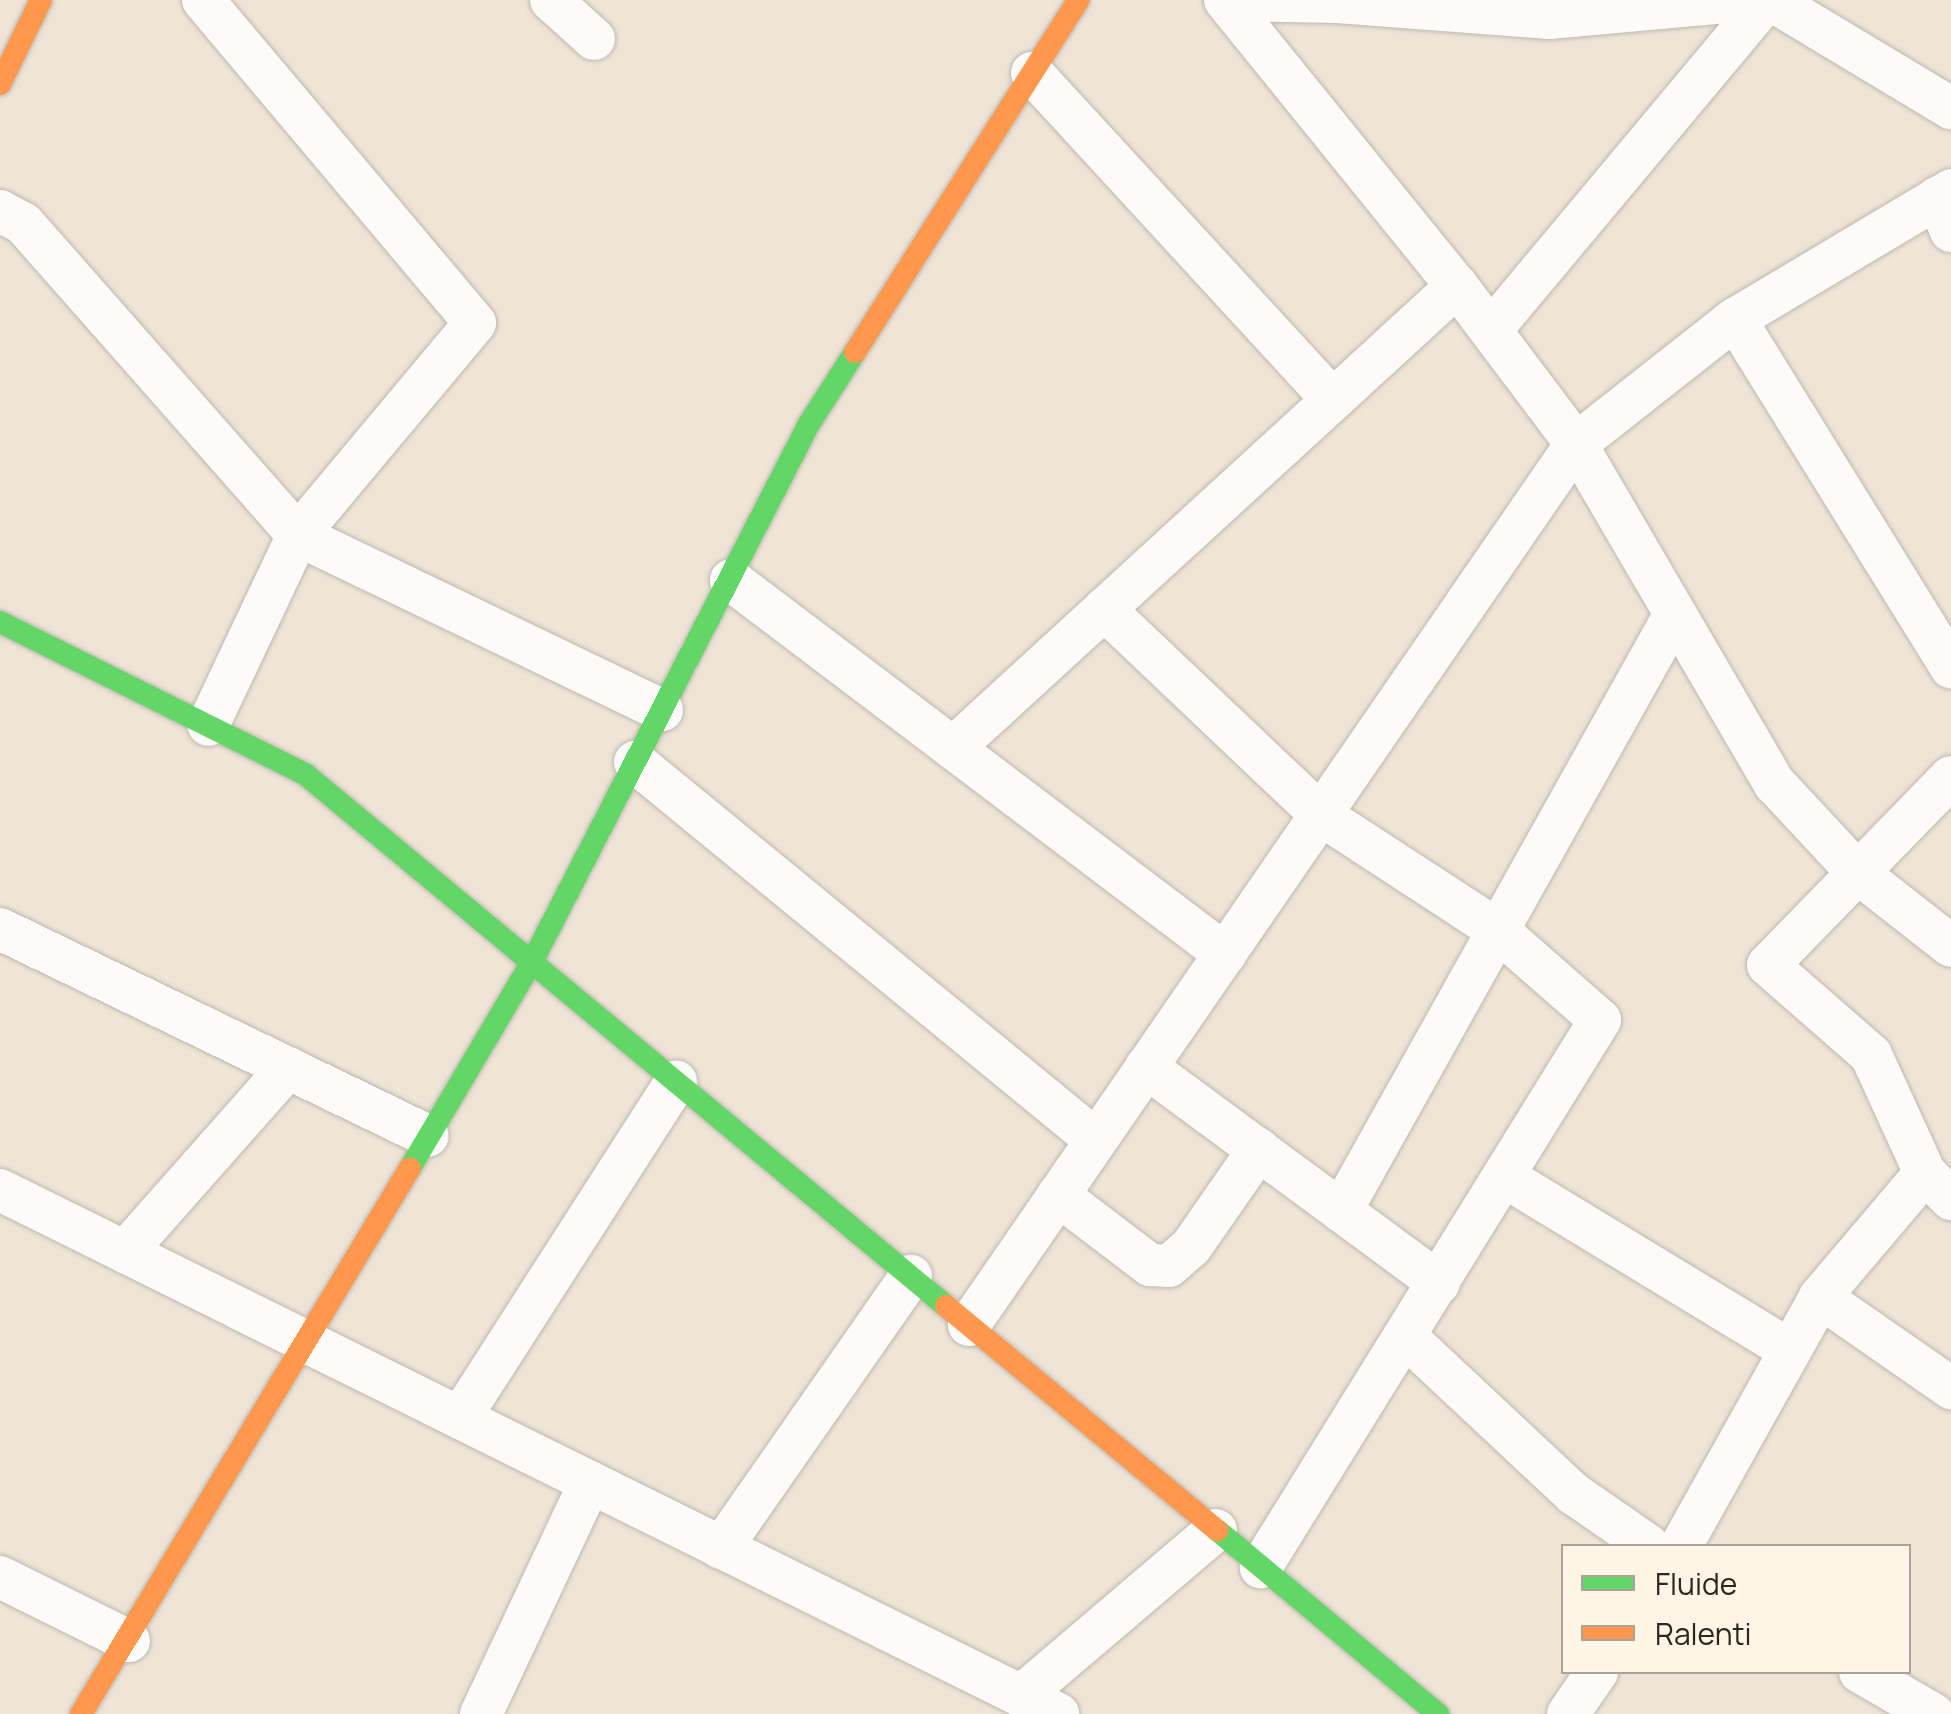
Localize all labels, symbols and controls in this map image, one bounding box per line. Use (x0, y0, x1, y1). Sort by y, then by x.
legend (1561, 1544, 1911, 1674)
text: Fluide (1655, 1563, 1737, 1604)
text: Ralenti (1655, 1613, 1752, 1654)

